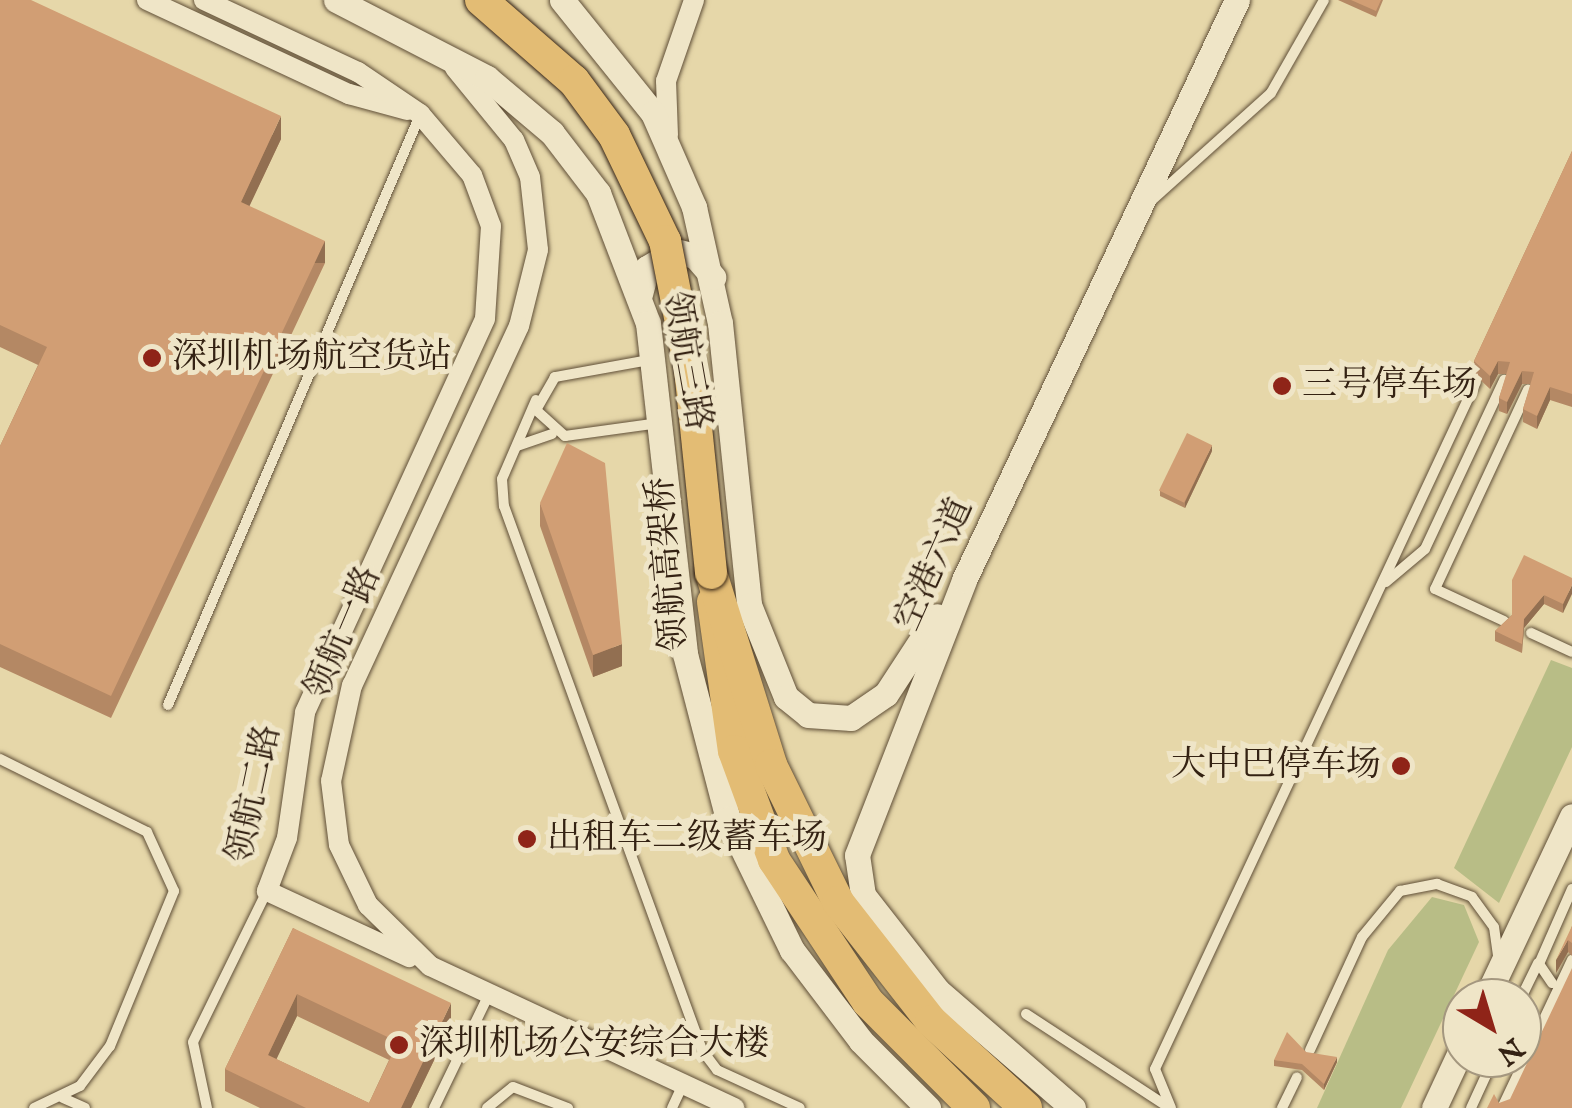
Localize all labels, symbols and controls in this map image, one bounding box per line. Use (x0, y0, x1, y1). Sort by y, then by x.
street label: 领航三路 (653, 288, 719, 434)
place label: 深圳机场航空货站 (172, 337, 452, 379)
marker: 深圳机场航空货站 (141, 347, 163, 369)
place label: 三号停车场 (1302, 365, 1477, 407)
marker: 三号停车场 (1271, 375, 1293, 397)
street label: 领航高架桥 (640, 475, 698, 653)
street label: 空港六道 (887, 493, 983, 637)
street label: 领航一路 (297, 560, 391, 706)
street label: 领航二路 (220, 721, 290, 867)
place label: 大中巴停车场 (1171, 745, 1381, 787)
marker: 大中巴停车场 (1390, 755, 1412, 777)
place label: 出租车二级蓄车场 (547, 818, 827, 860)
marker: 出租车二级蓄车场 (516, 828, 538, 850)
north arrow (1442, 978, 1542, 1078)
place label: 深圳机场公安综合大楼 (419, 1024, 769, 1066)
text: N (1489, 1029, 1530, 1072)
marker: 深圳机场公安综合大楼 (388, 1034, 410, 1056)

